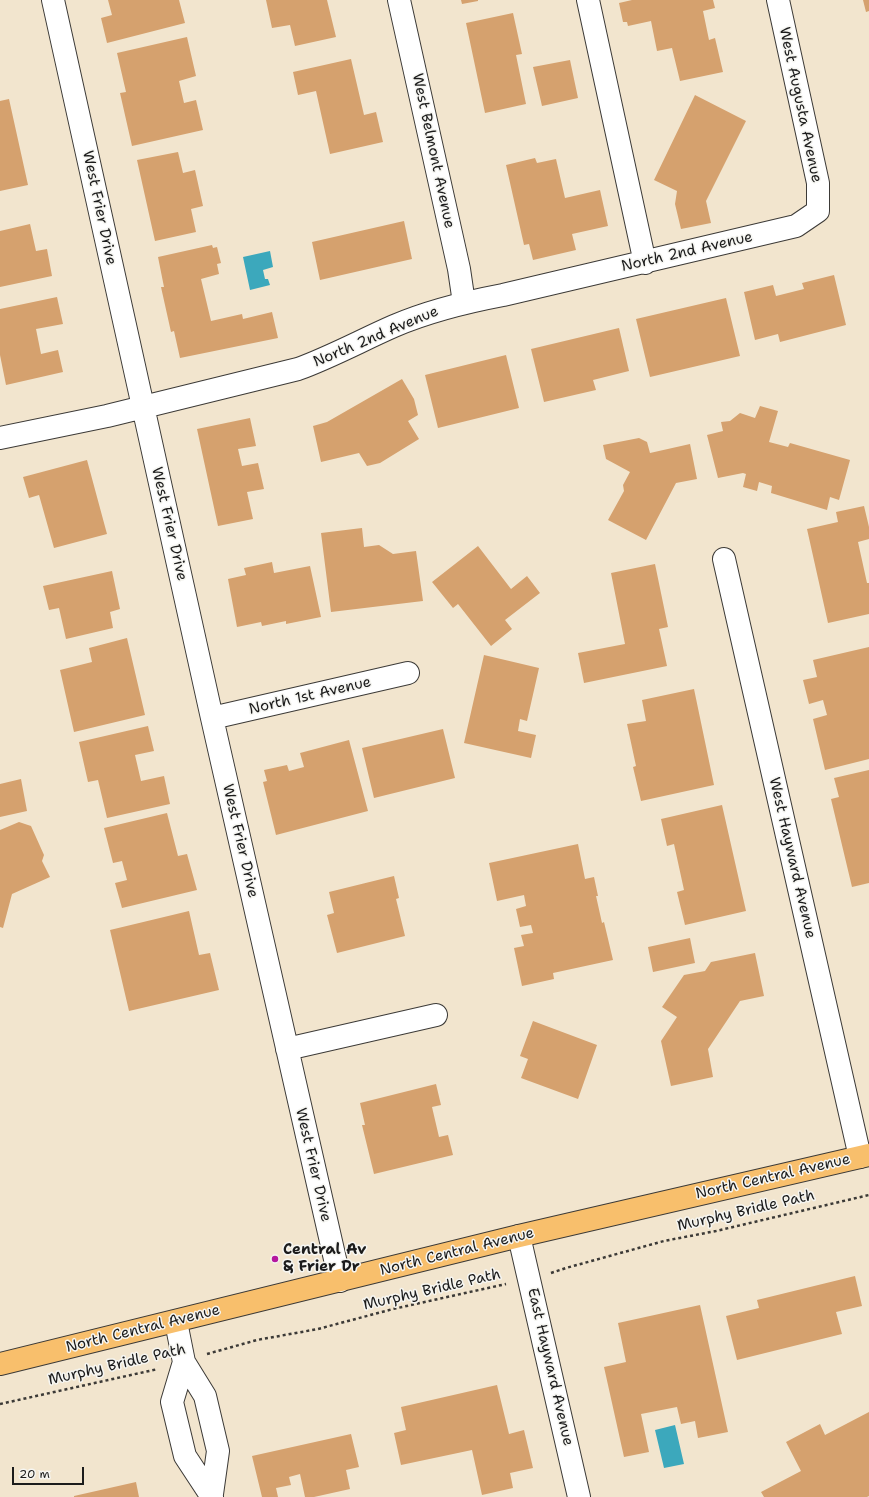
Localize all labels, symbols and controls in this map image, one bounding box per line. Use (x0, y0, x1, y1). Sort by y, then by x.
street label: West Augusta Avenue (775, 26, 825, 184)
street label: West Belmont Avenue (408, 72, 458, 230)
street label: West Frier Drive (78, 149, 120, 267)
street label: North 2nd Avenue (620, 228, 754, 276)
street label: North 2nd Avenue (311, 302, 441, 372)
street label: West Frier Drive (147, 465, 191, 583)
street label: North 1st Avenue (247, 673, 373, 719)
street label: West Hayward Avenue (765, 775, 819, 941)
street label: West Frier Drive (218, 782, 262, 900)
street label: West Frier Drive (291, 1106, 335, 1224)
street label: North Central Avenue (694, 1150, 852, 1204)
street label: Murphy Bridle Path (676, 1186, 816, 1236)
street label: North Central Avenue (378, 1224, 536, 1280)
place label: Central Av & Frier Dr (283, 1241, 366, 1276)
marker: Central Av & Frier Dr (270, 1254, 280, 1264)
street label: Murphy Bridle Path (362, 1265, 502, 1315)
street label: East Hayward Avenue (523, 1286, 577, 1448)
street label: North Central Avenue (64, 1301, 222, 1357)
street label: Murphy Bridle Path (47, 1340, 187, 1390)
scale bar (14, 1459, 86, 1485)
text: 20 m (19, 1466, 50, 1482)

